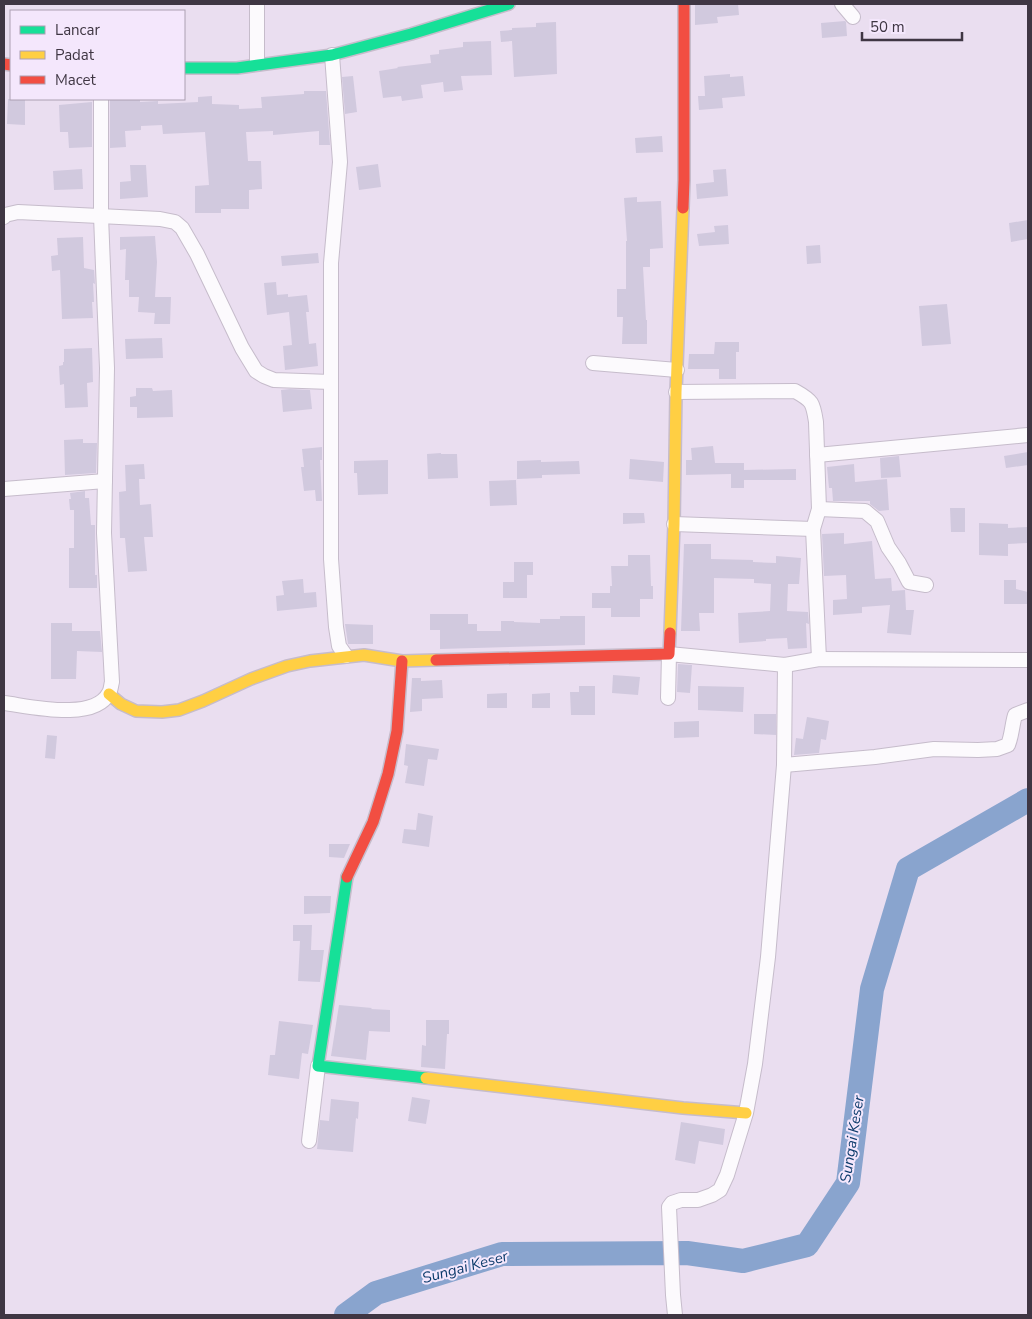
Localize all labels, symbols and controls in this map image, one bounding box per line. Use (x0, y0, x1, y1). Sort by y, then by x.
legend (10, 10, 185, 100)
scale bar (862, 10, 962, 42)
text: 50 m (870, 17, 905, 37)
text: Lancar (55, 20, 100, 40)
text: Padat (55, 45, 95, 65)
text: Macet (55, 70, 97, 90)
water label: Sungai Keser (835, 1093, 869, 1184)
water label: Sungai Keser (420, 1246, 511, 1288)

